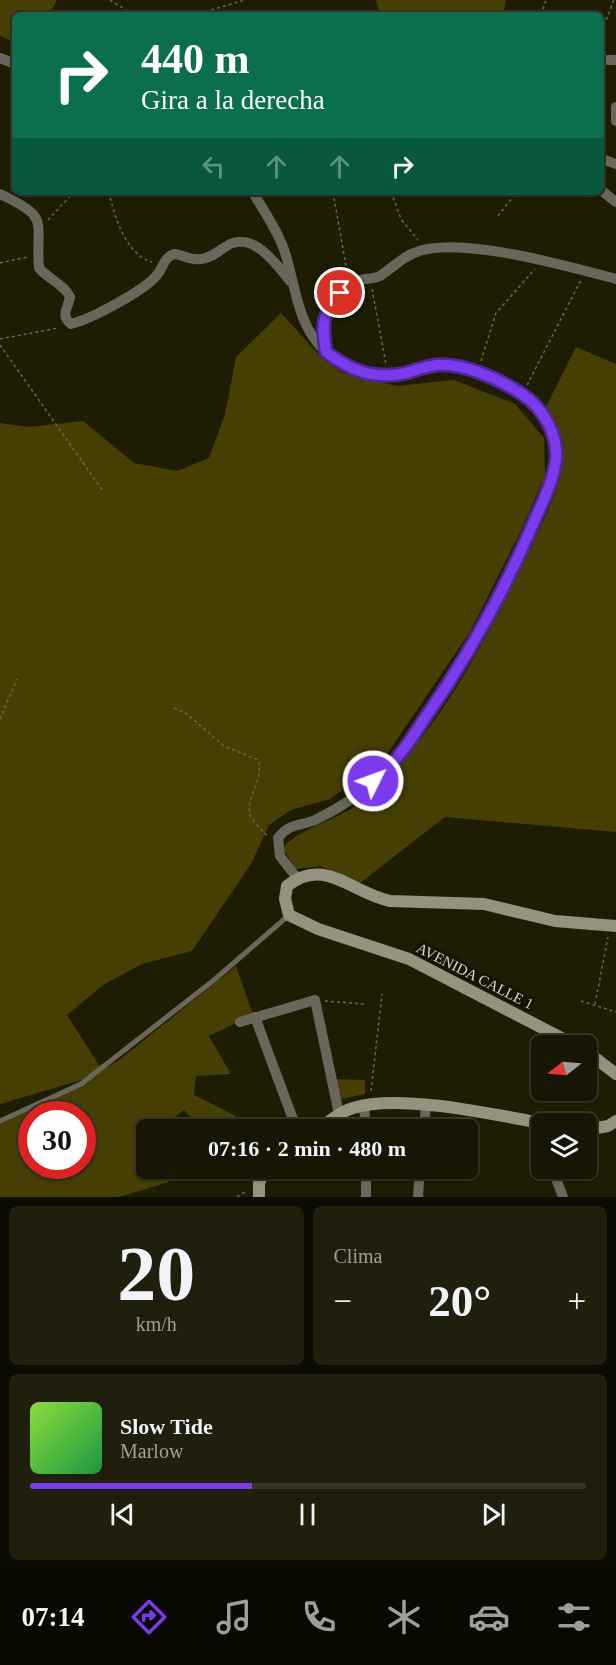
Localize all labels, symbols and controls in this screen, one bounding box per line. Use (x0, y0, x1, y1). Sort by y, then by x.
icon: right (42, 36, 120, 114)
text: 440 m (141, 36, 250, 82)
text: Gira a la derecha (141, 85, 325, 115)
icon: left (197, 150, 230, 183)
icon: ahead (260, 150, 293, 183)
icon: ahead (323, 150, 356, 183)
icon: right (386, 150, 419, 183)
pin (314, 267, 365, 318)
icon: arrive (323, 276, 356, 309)
position arrow (341, 749, 405, 813)
street label: AVENIDA CALLE 1 (414, 940, 536, 1012)
north arrow (531, 1035, 597, 1101)
map controls (531, 1035, 597, 1179)
speed limit sign: 30 (18, 1101, 96, 1179)
button: layers (531, 1113, 597, 1179)
text: 07:16 · 2 min · 480 m (208, 1136, 406, 1161)
text: 20 (117, 1230, 195, 1317)
text: Clima (334, 1245, 382, 1267)
text: 20° (428, 1276, 491, 1326)
text: − (334, 1283, 352, 1319)
text: + (567, 1283, 586, 1319)
text: km/h (136, 1313, 177, 1335)
text: Slow Tide (120, 1414, 213, 1439)
text: Marlow (120, 1440, 183, 1462)
icon: previous (106, 1498, 139, 1531)
icon: pause (291, 1498, 324, 1531)
icon: next (477, 1498, 510, 1531)
icon: directions (128, 1596, 170, 1638)
icon: music (213, 1596, 255, 1638)
icon: phone (298, 1596, 340, 1638)
icon: climate (383, 1596, 425, 1638)
icon: car (468, 1596, 510, 1638)
icon: filters (553, 1596, 595, 1638)
text: 07:14 (22, 1602, 85, 1632)

